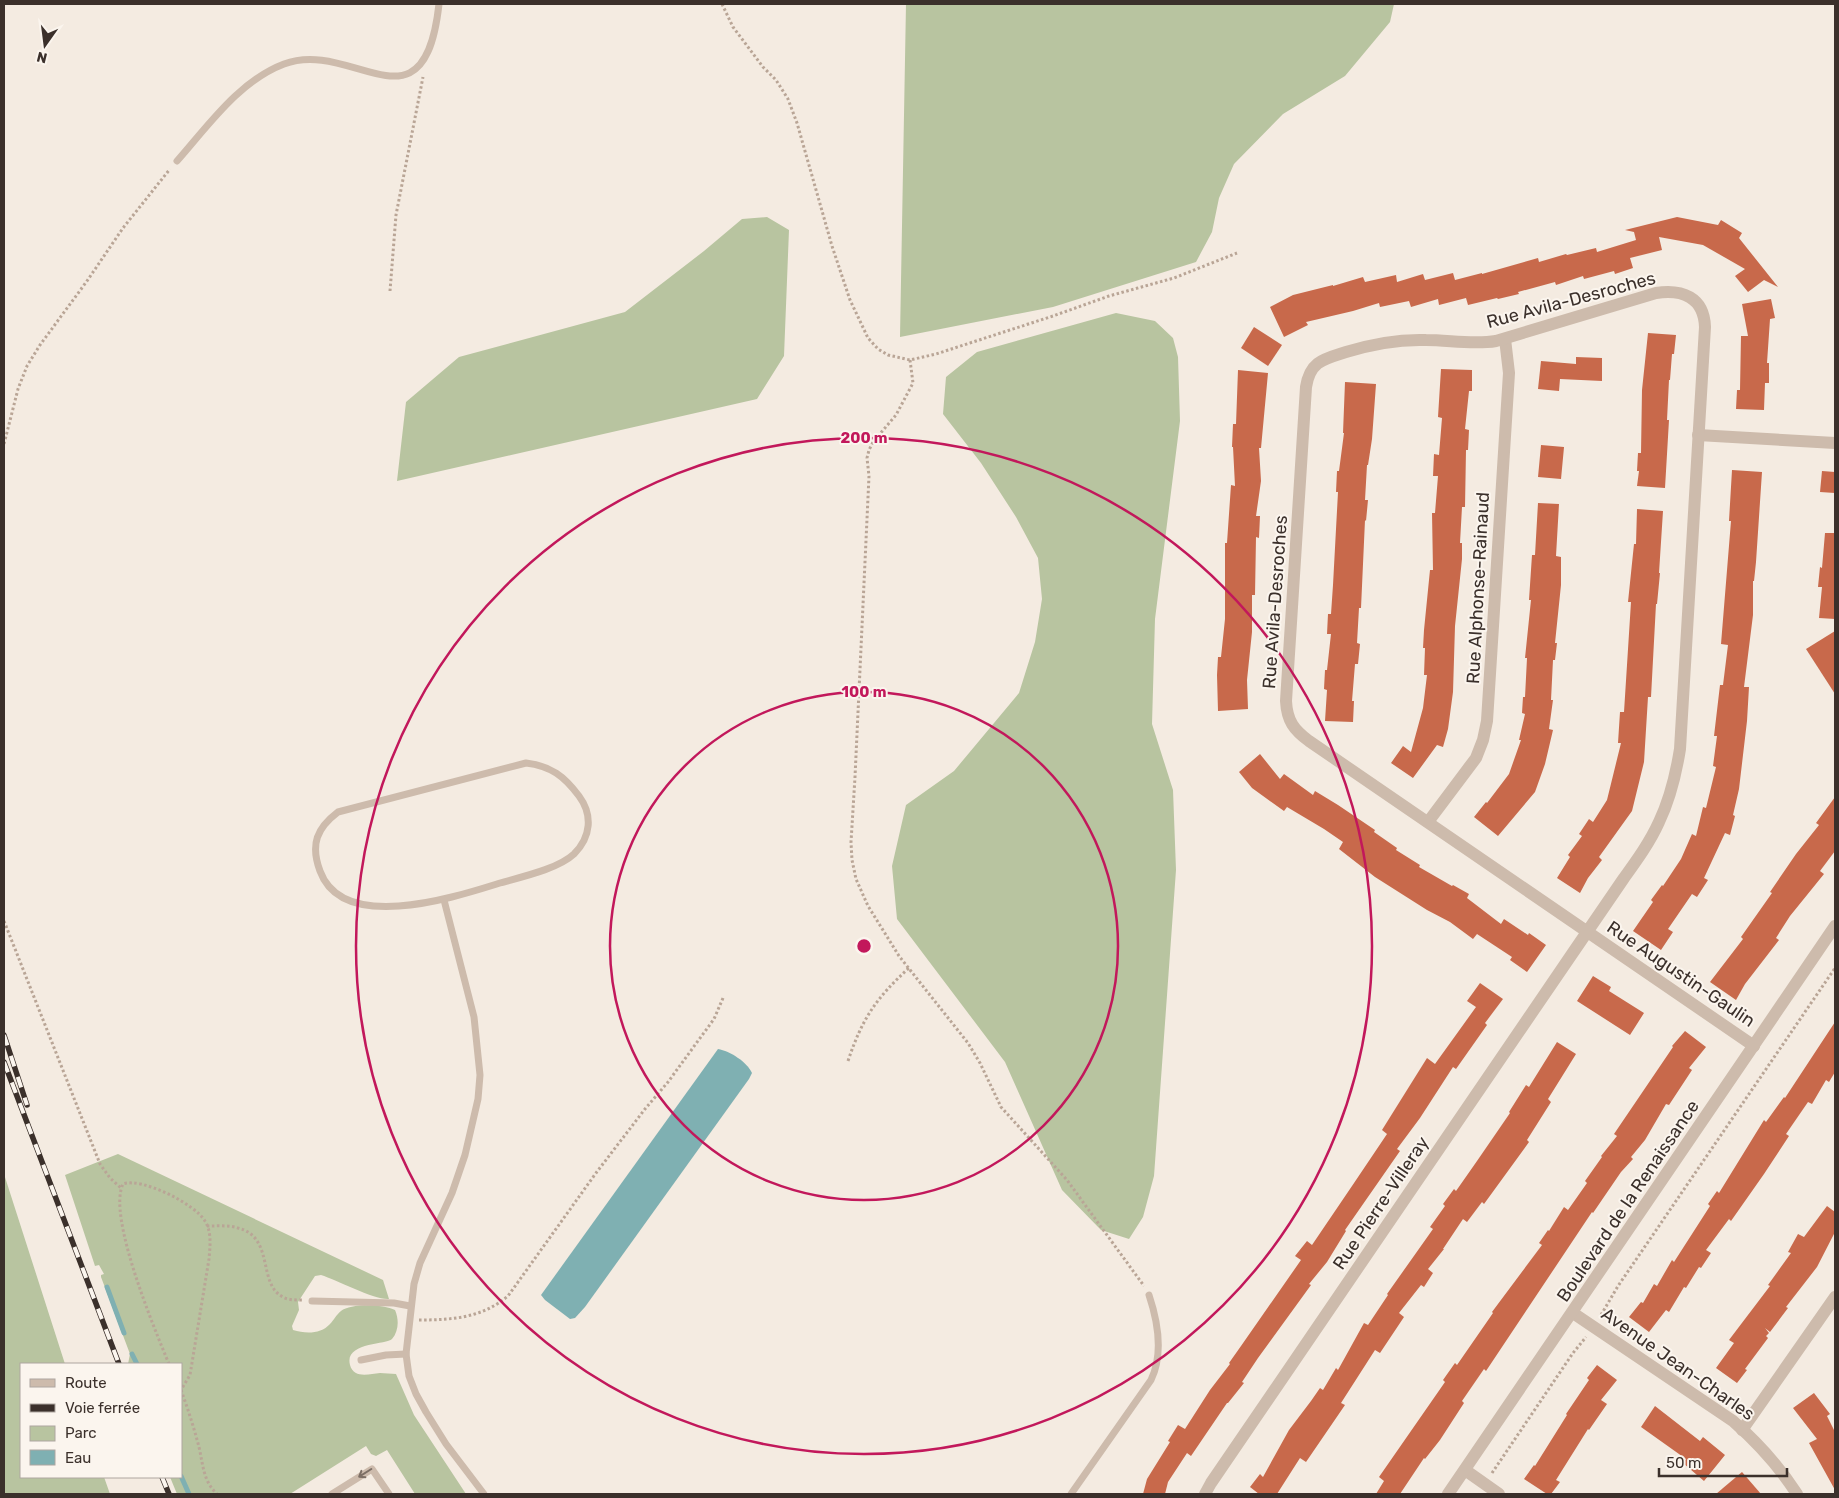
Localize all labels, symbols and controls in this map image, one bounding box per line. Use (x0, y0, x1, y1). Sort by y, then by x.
north arrow (20, 20, 70, 70)
text: N (35, 48, 49, 67)
street label: Rue Avila-Desroches (1484, 267, 1658, 333)
text: 200 m (840, 429, 888, 447)
street label: Rue Alphonse-Rainaud (1462, 491, 1494, 685)
street label: Rue Avila-Desroches (1258, 514, 1292, 690)
text: 100 m (842, 683, 886, 701)
street label: Rue Augustin-Gaulin (1603, 916, 1759, 1032)
centre of rings (855, 937, 873, 955)
street label: Boulevard de la Renaissance (1552, 1096, 1704, 1306)
street label: Rue Pierre-Villeray (1328, 1132, 1434, 1274)
street label: Avenue Jean-Charles (1597, 1303, 1759, 1425)
legend (20, 1363, 182, 1478)
text: Route (65, 1374, 107, 1392)
text: Voie ferrée (65, 1399, 140, 1417)
text: Parc (65, 1424, 97, 1442)
scale bar (1659, 1446, 1786, 1478)
text: Eau (65, 1449, 91, 1467)
text: 50 m (1666, 1454, 1701, 1472)
one-way arrow (358, 1469, 372, 1479)

